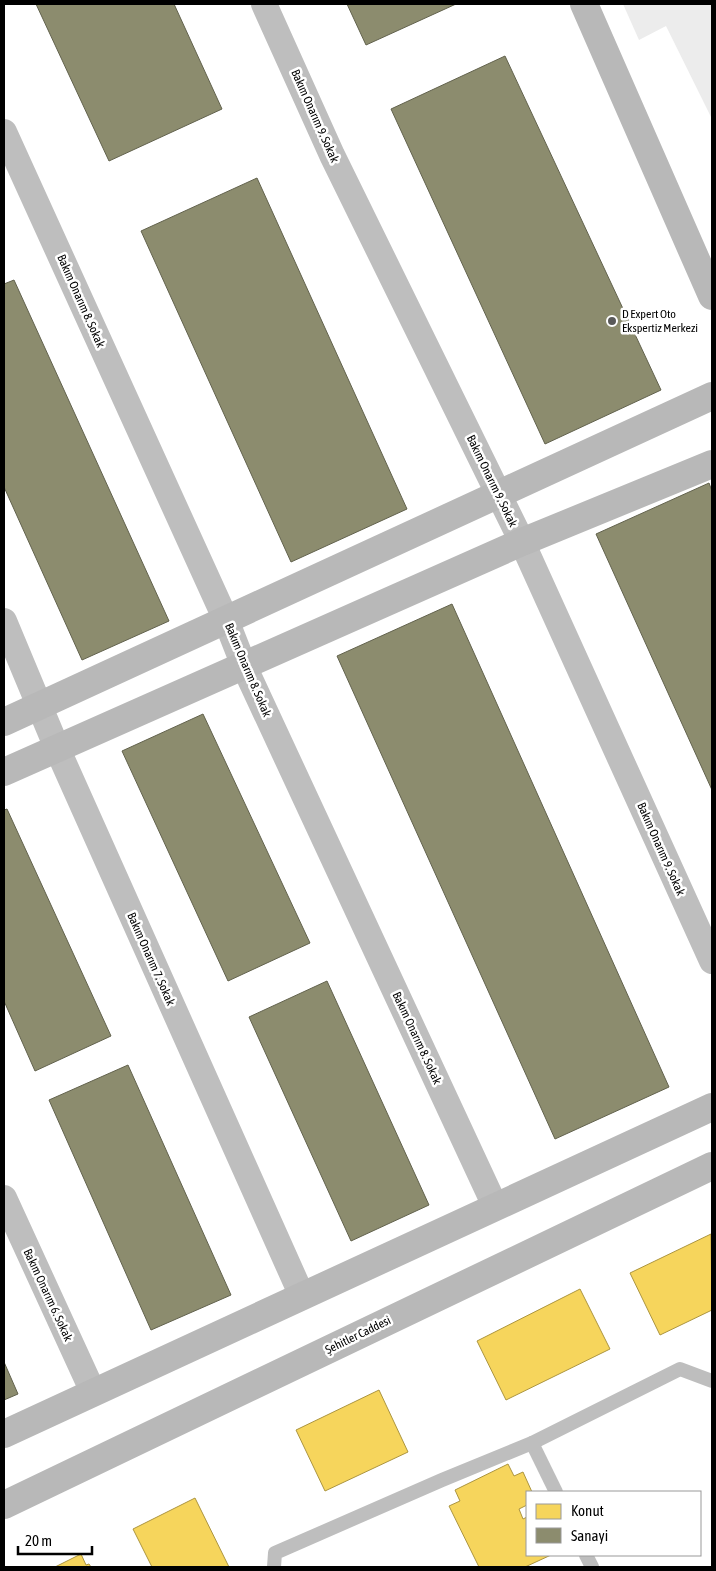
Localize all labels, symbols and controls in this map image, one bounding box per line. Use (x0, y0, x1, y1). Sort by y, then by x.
street label: Bakım Onarım 9. Sokak (288, 67, 342, 165)
street label: Bakım Onarım 8. Sokak (54, 252, 108, 350)
place label: D Expert Oto Ekspertiz Merkezi (622, 307, 698, 335)
marker: D Expert Oto Ekspertiz Merkezi (606, 315, 618, 327)
street label: Bakım Onarım 9. Sokak (464, 433, 521, 530)
street label: Bakım Onarım 8. Sokak (222, 621, 274, 720)
street label: Bakım Onarım 9. Sokak (634, 800, 688, 898)
street label: Bakım Onarım 7. Sokak (124, 910, 178, 1008)
street label: Bakım Onarım 8. Sokak (389, 990, 445, 1087)
street label: Bakım Onarım 6. Sokak (20, 1247, 76, 1344)
street label: Şehitler Caddesi (323, 1313, 393, 1357)
legend (526, 1491, 701, 1556)
text: Konut (571, 1502, 604, 1519)
scale bar (18, 1524, 91, 1556)
text: Sanayi (571, 1527, 608, 1544)
text: 20 m (25, 1532, 52, 1549)

